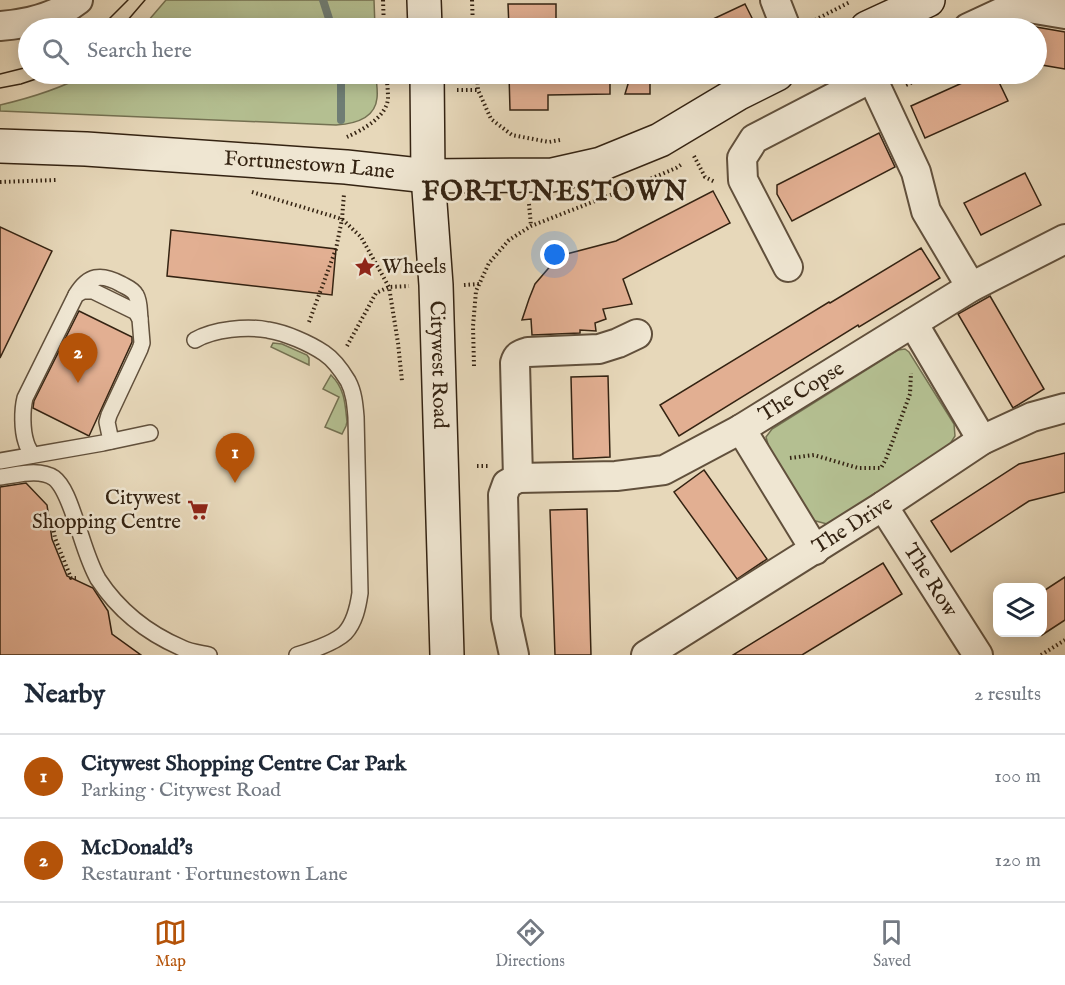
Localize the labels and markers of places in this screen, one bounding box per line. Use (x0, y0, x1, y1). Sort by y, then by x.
place label: Wheels (382, 254, 446, 281)
place icon: Wheels (353, 255, 377, 279)
pin: 2 (58, 334, 98, 383)
pin: 1 (216, 434, 254, 483)
place label: Citywest Shopping Centre (32, 485, 181, 536)
supermarket icon: Citywest Shopping Centre (186, 498, 210, 522)

